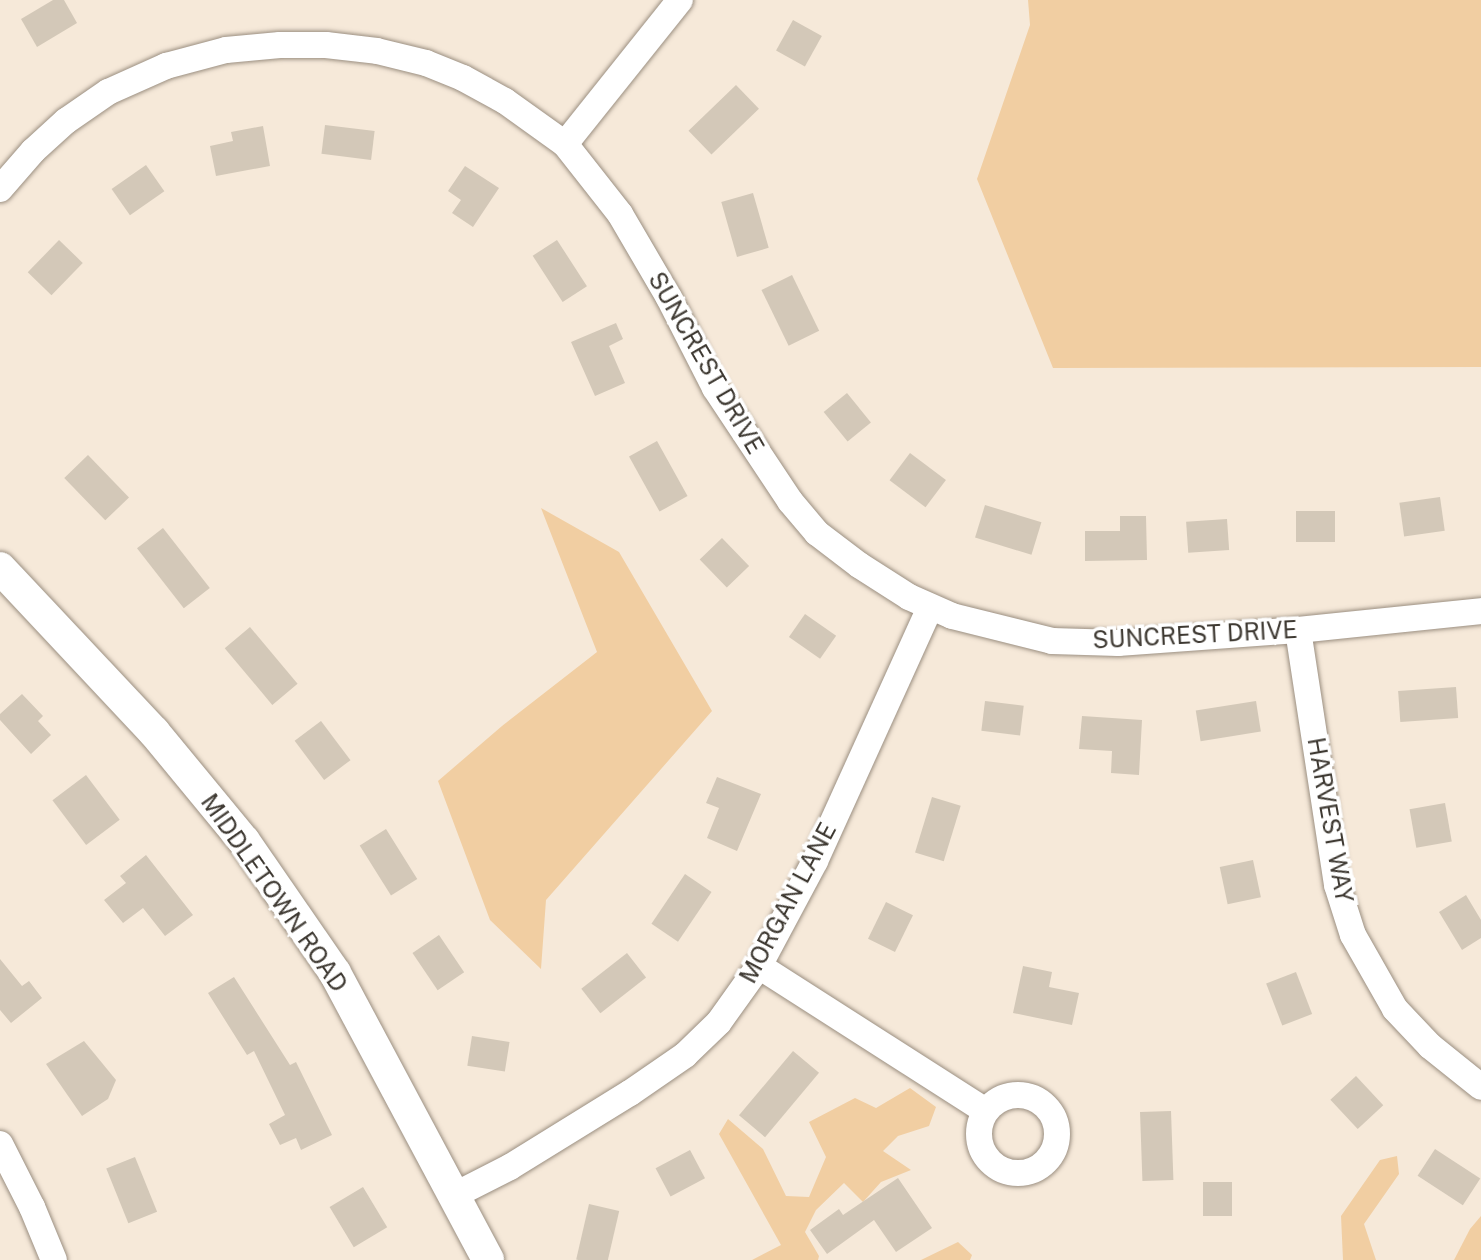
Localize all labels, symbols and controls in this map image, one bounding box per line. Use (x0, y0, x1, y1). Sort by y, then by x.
street label: SUNCREST DRIVE (642, 267, 770, 459)
street label: SUNCREST DRIVE (1092, 615, 1298, 655)
street label: HARVEST WAY (1301, 735, 1359, 905)
street label: MIDDLETOWN ROAD (195, 788, 353, 998)
street label: MORGAN LANE (734, 818, 842, 988)

